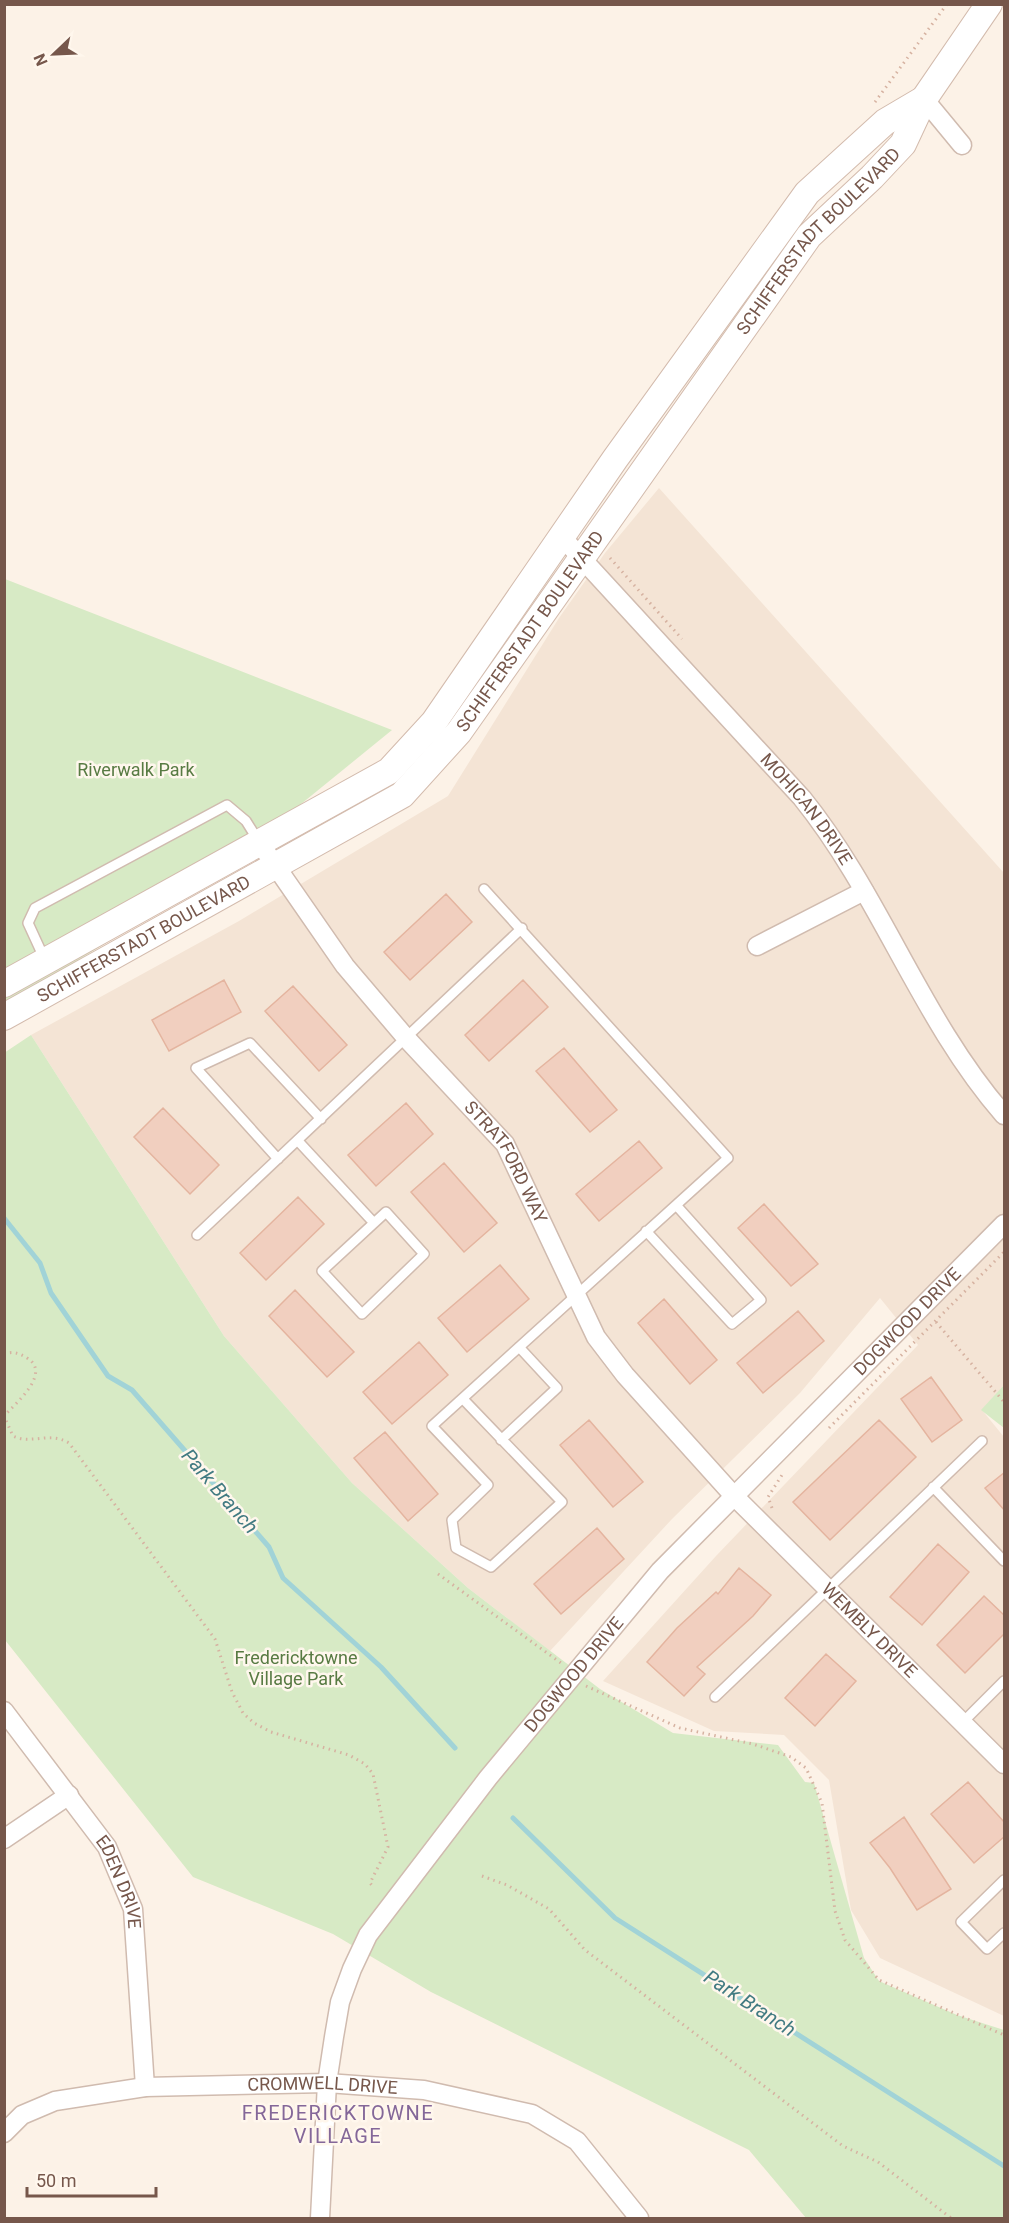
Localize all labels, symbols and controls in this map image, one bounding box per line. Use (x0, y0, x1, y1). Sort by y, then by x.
north arrow (24, 24, 84, 84)
text: N (30, 51, 52, 69)
street label: SCHIFFERSTADT BOULEVARD (732, 143, 904, 338)
street label: SCHIFFERSTADT BOULEVARD (452, 526, 608, 735)
street label: MOHICAN DRIVE (756, 749, 857, 868)
park label: Riverwalk Park (77, 759, 196, 780)
street label: SCHIFFERSTADT BOULEVARD (33, 871, 254, 1006)
street label: STRATFORD WAY (460, 1096, 552, 1226)
street label: DOGWOOD DRIVE (849, 1263, 965, 1379)
water label: Park Branch (177, 1444, 263, 1538)
street label: WEMBLY DRIVE (818, 1578, 922, 1682)
street label: DOGWOOD DRIVE (520, 1613, 627, 1736)
park label: Fredericktowne Village Park (235, 1647, 357, 1689)
street label: EDEN DRIVE (92, 1831, 145, 1929)
water label: Park Branch (700, 1965, 800, 2041)
street label: CROMWELL DRIVE (247, 2072, 398, 2098)
district label: FREDERICKTOWNE VILLAGE (242, 2101, 434, 2148)
scale bar (27, 2160, 156, 2198)
text: 50 m (36, 2170, 76, 2191)

